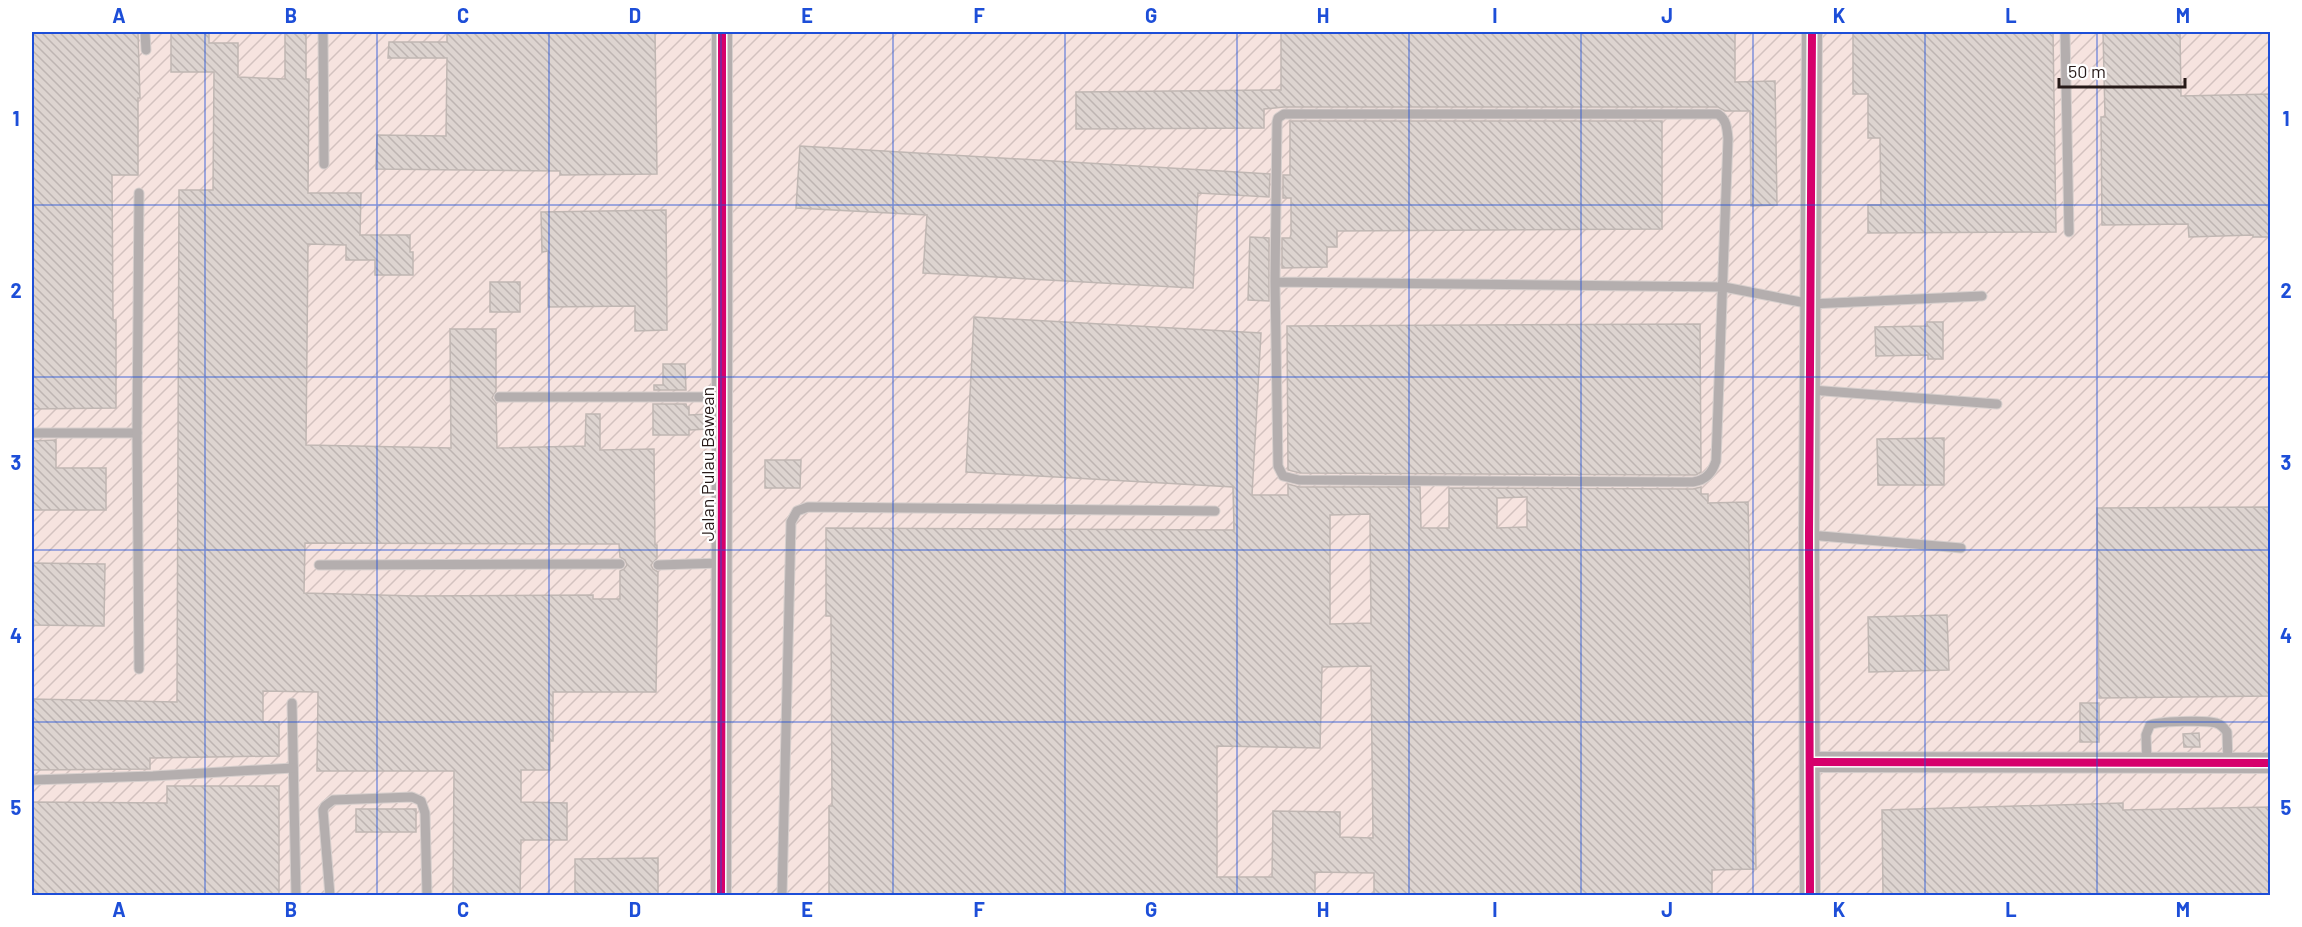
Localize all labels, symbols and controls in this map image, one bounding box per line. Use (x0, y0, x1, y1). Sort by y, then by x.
text: A (112, 3, 126, 27)
text: B (285, 3, 297, 27)
text: C (457, 3, 469, 27)
text: D (629, 3, 641, 27)
text: E (801, 3, 813, 27)
text: F (973, 3, 985, 27)
text: G (1145, 3, 1157, 27)
text: H (1317, 3, 1329, 27)
text: I (1492, 3, 1498, 27)
text: J (1661, 3, 1673, 27)
text: K (1833, 3, 1846, 27)
text: L (2005, 3, 2017, 27)
text: M (2176, 3, 2190, 27)
scale bar (2059, 51, 2185, 89)
text: 50 m (2068, 60, 2106, 82)
text: 1 (12, 106, 20, 130)
text: 1 (2282, 106, 2290, 130)
text: 2 (10, 278, 22, 302)
text: 2 (2280, 278, 2292, 302)
street label: Jalan Pulau Bawean (696, 387, 718, 541)
text: 3 (11, 450, 21, 474)
text: 3 (2281, 450, 2291, 474)
text: 4 (10, 623, 22, 647)
text: 4 (2280, 623, 2292, 647)
text: 5 (11, 795, 22, 819)
text: 5 (2281, 795, 2292, 819)
text: A (112, 897, 126, 921)
text: B (285, 897, 297, 921)
text: C (457, 897, 469, 921)
text: D (629, 897, 641, 921)
text: E (801, 897, 813, 921)
text: F (973, 897, 985, 921)
text: G (1145, 897, 1157, 921)
text: H (1317, 897, 1329, 921)
text: I (1492, 897, 1498, 921)
text: J (1661, 897, 1673, 921)
text: K (1833, 897, 1846, 921)
text: L (2005, 897, 2017, 921)
text: M (2176, 897, 2190, 921)

